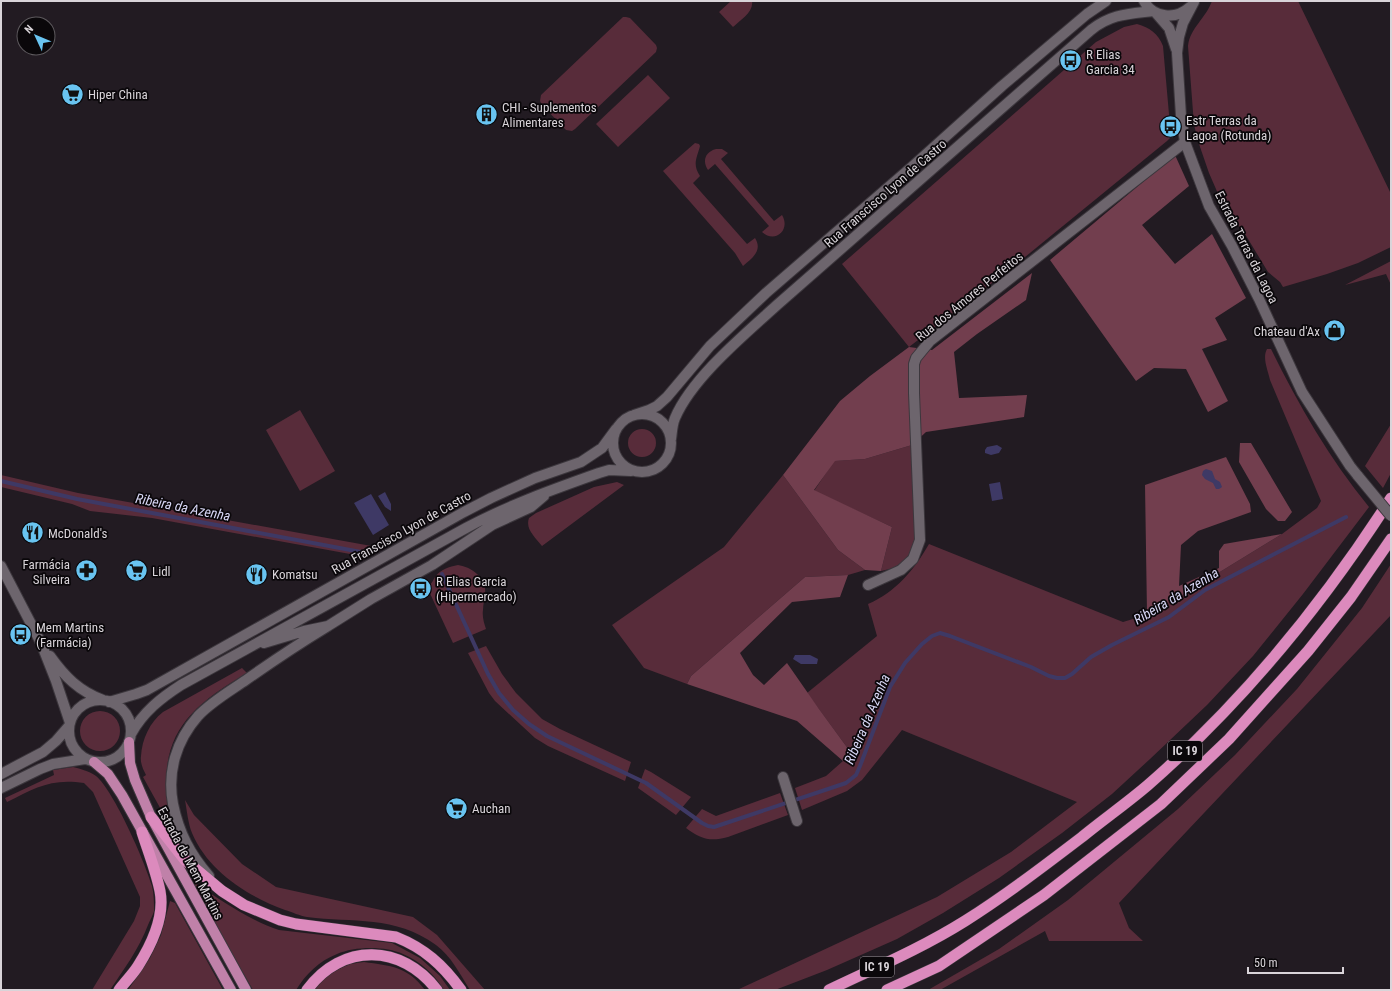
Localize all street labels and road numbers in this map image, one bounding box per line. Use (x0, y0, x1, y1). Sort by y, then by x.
street label: Rua Franscisco Lyon de Castro (821, 136, 949, 250)
street label: Estrada Terras da Lagoa (1212, 189, 1281, 306)
street label: Rua dos Amores Perfeitos (913, 249, 1026, 344)
street label: Rua Franscisco Lyon de Castro (329, 488, 473, 577)
road number: IC 19 (1168, 741, 1202, 761)
street label: Estrada de Mem Martins (154, 804, 227, 922)
road number: IC 19 (860, 957, 894, 977)

